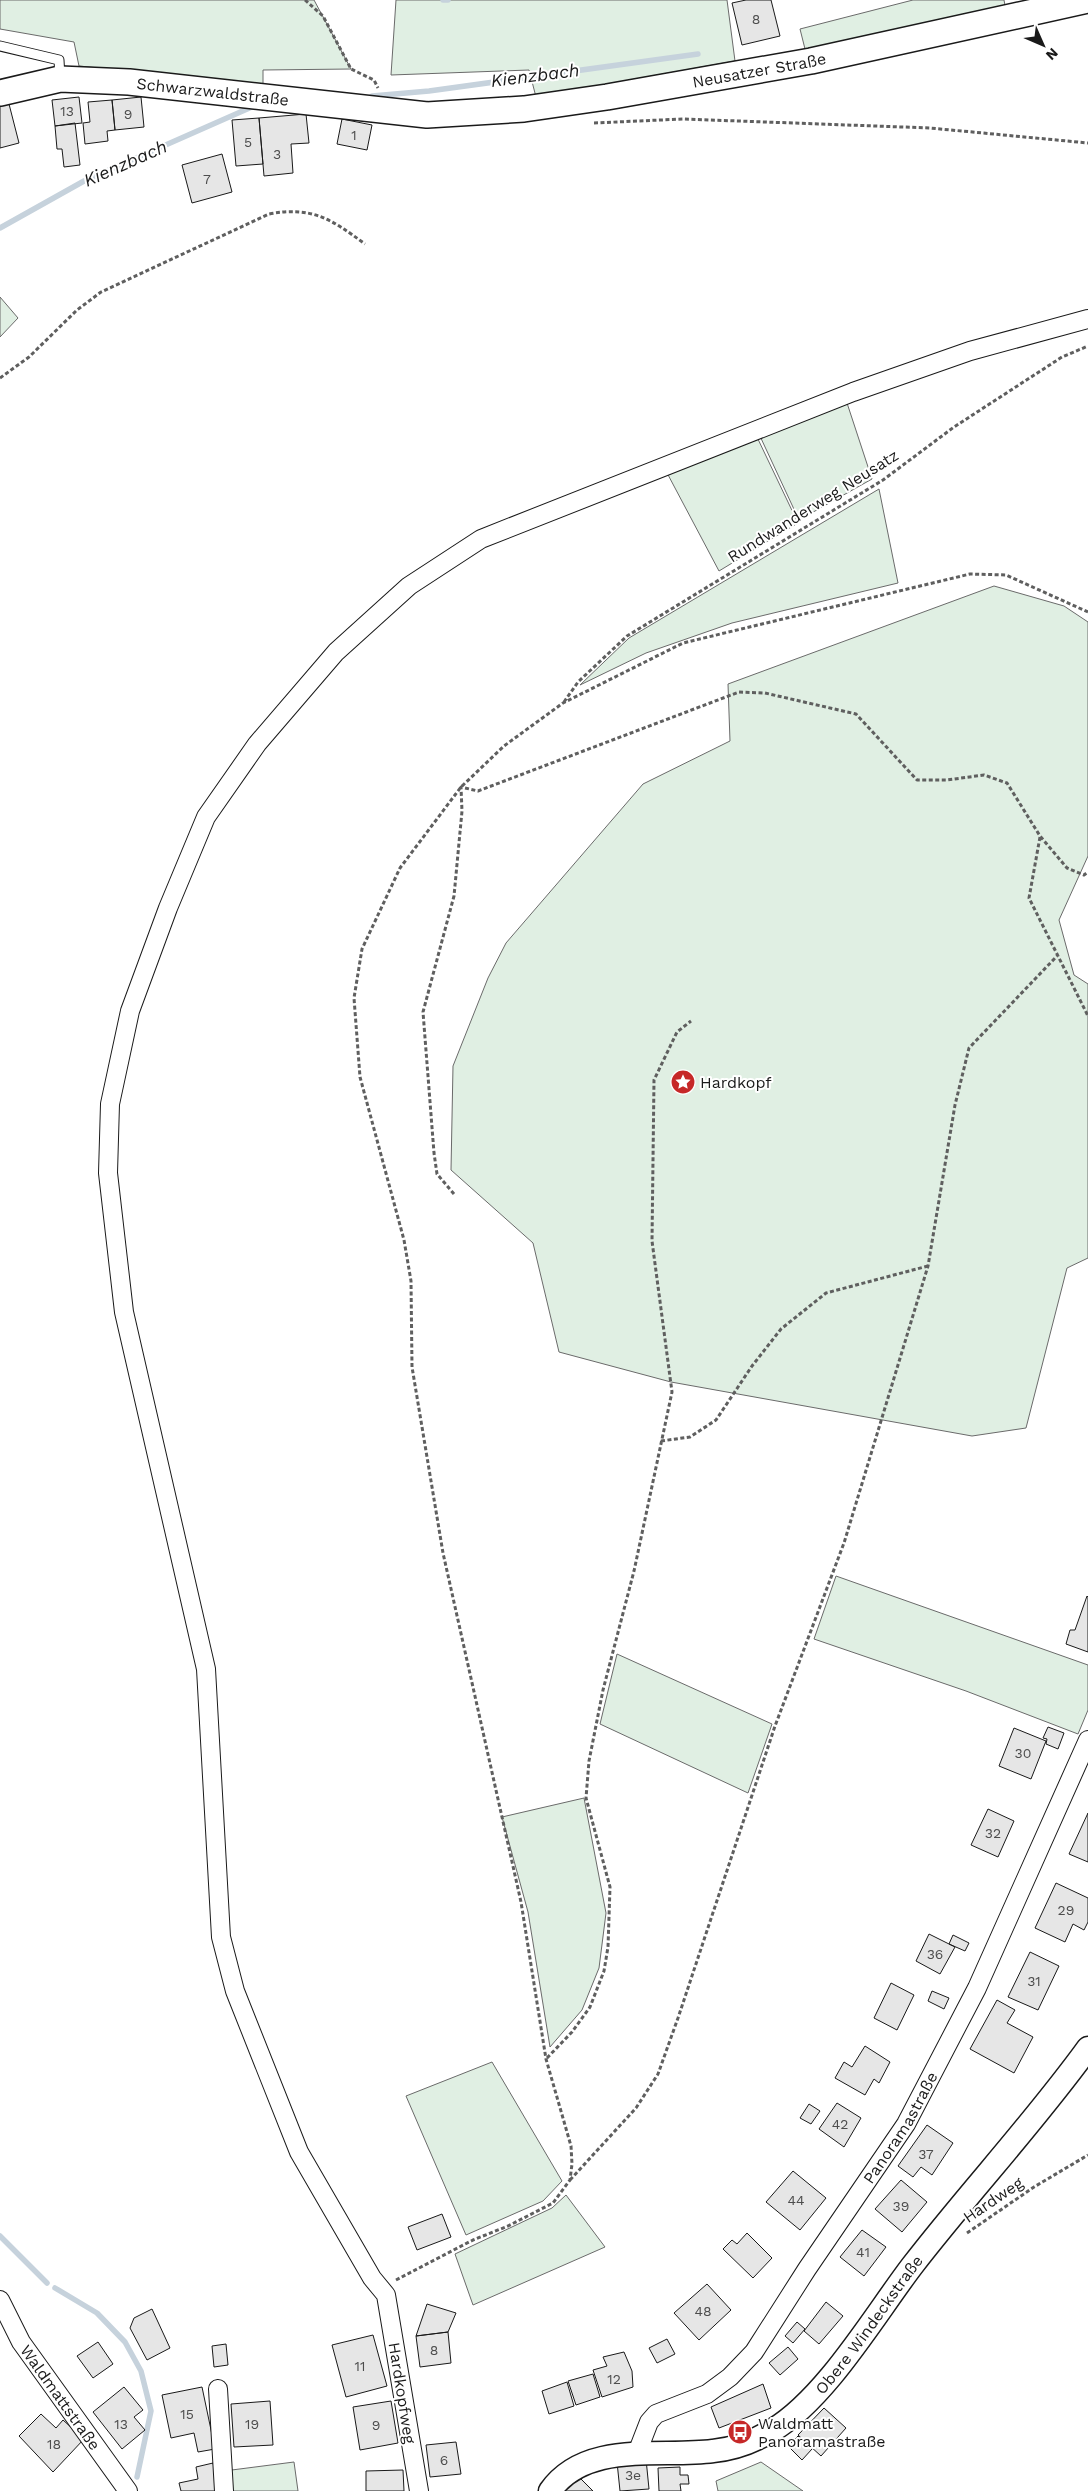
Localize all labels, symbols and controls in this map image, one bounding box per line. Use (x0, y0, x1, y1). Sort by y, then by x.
house number: 8 (752, 11, 760, 27)
north arrow (1018, 20, 1068, 70)
text: N (1043, 45, 1062, 64)
street label: Neusatzer Straße (691, 48, 828, 91)
water label: Kienzbach (489, 59, 581, 91)
street label: Schwarzwaldstraße (136, 73, 290, 109)
house number: 13 (60, 103, 74, 119)
house number: 9 (124, 106, 132, 122)
house number: 1 (351, 127, 357, 143)
house number: 5 (244, 134, 252, 150)
water label: Kienzbach (80, 135, 170, 191)
house number: 3 (273, 146, 281, 162)
house number: 7 (203, 171, 211, 187)
street label: Rundwanderweg Neusatz (724, 446, 902, 566)
place icon: Hardkopf (670, 1069, 696, 1095)
place label: Hardkopf (700, 1073, 772, 1092)
house number: 30 (1015, 1745, 1031, 1761)
house number: 32 (985, 1825, 1001, 1841)
house number: 29 (1058, 1902, 1074, 1918)
house number: 36 (927, 1946, 943, 1962)
house number: 31 (1027, 1973, 1041, 1989)
street label: Panoramastraße (859, 2068, 941, 2187)
house number: 42 (832, 2116, 848, 2132)
house number: 37 (918, 2146, 934, 2162)
street label: Hardweg (960, 2173, 1027, 2227)
house number: 44 (787, 2192, 805, 2208)
house number: 39 (893, 2198, 909, 2214)
house number: 41 (856, 2244, 870, 2260)
street label: Obere Windeckstraße (811, 2251, 926, 2398)
house number: 48 (694, 2303, 712, 2319)
street label: Waldmattstraße (17, 2341, 105, 2453)
street label: Hardkopfweg (385, 2341, 419, 2446)
house number: 8 (430, 2342, 438, 2358)
house number: 11 (355, 2358, 365, 2374)
house number: 12 (607, 2371, 621, 2387)
house number: 15 (180, 2406, 194, 2422)
place label: Waldmatt Panoramastraße (758, 2414, 886, 2451)
house number: 13 (114, 2416, 128, 2432)
house number: 19 (245, 2416, 259, 2432)
house number: 9 (372, 2417, 380, 2433)
bus stop icon: Waldmatt Panoramastraße (727, 2419, 753, 2445)
house number: 18 (47, 2436, 61, 2452)
house number: 6 (440, 2452, 448, 2468)
house number: 3e (625, 2467, 641, 2483)

